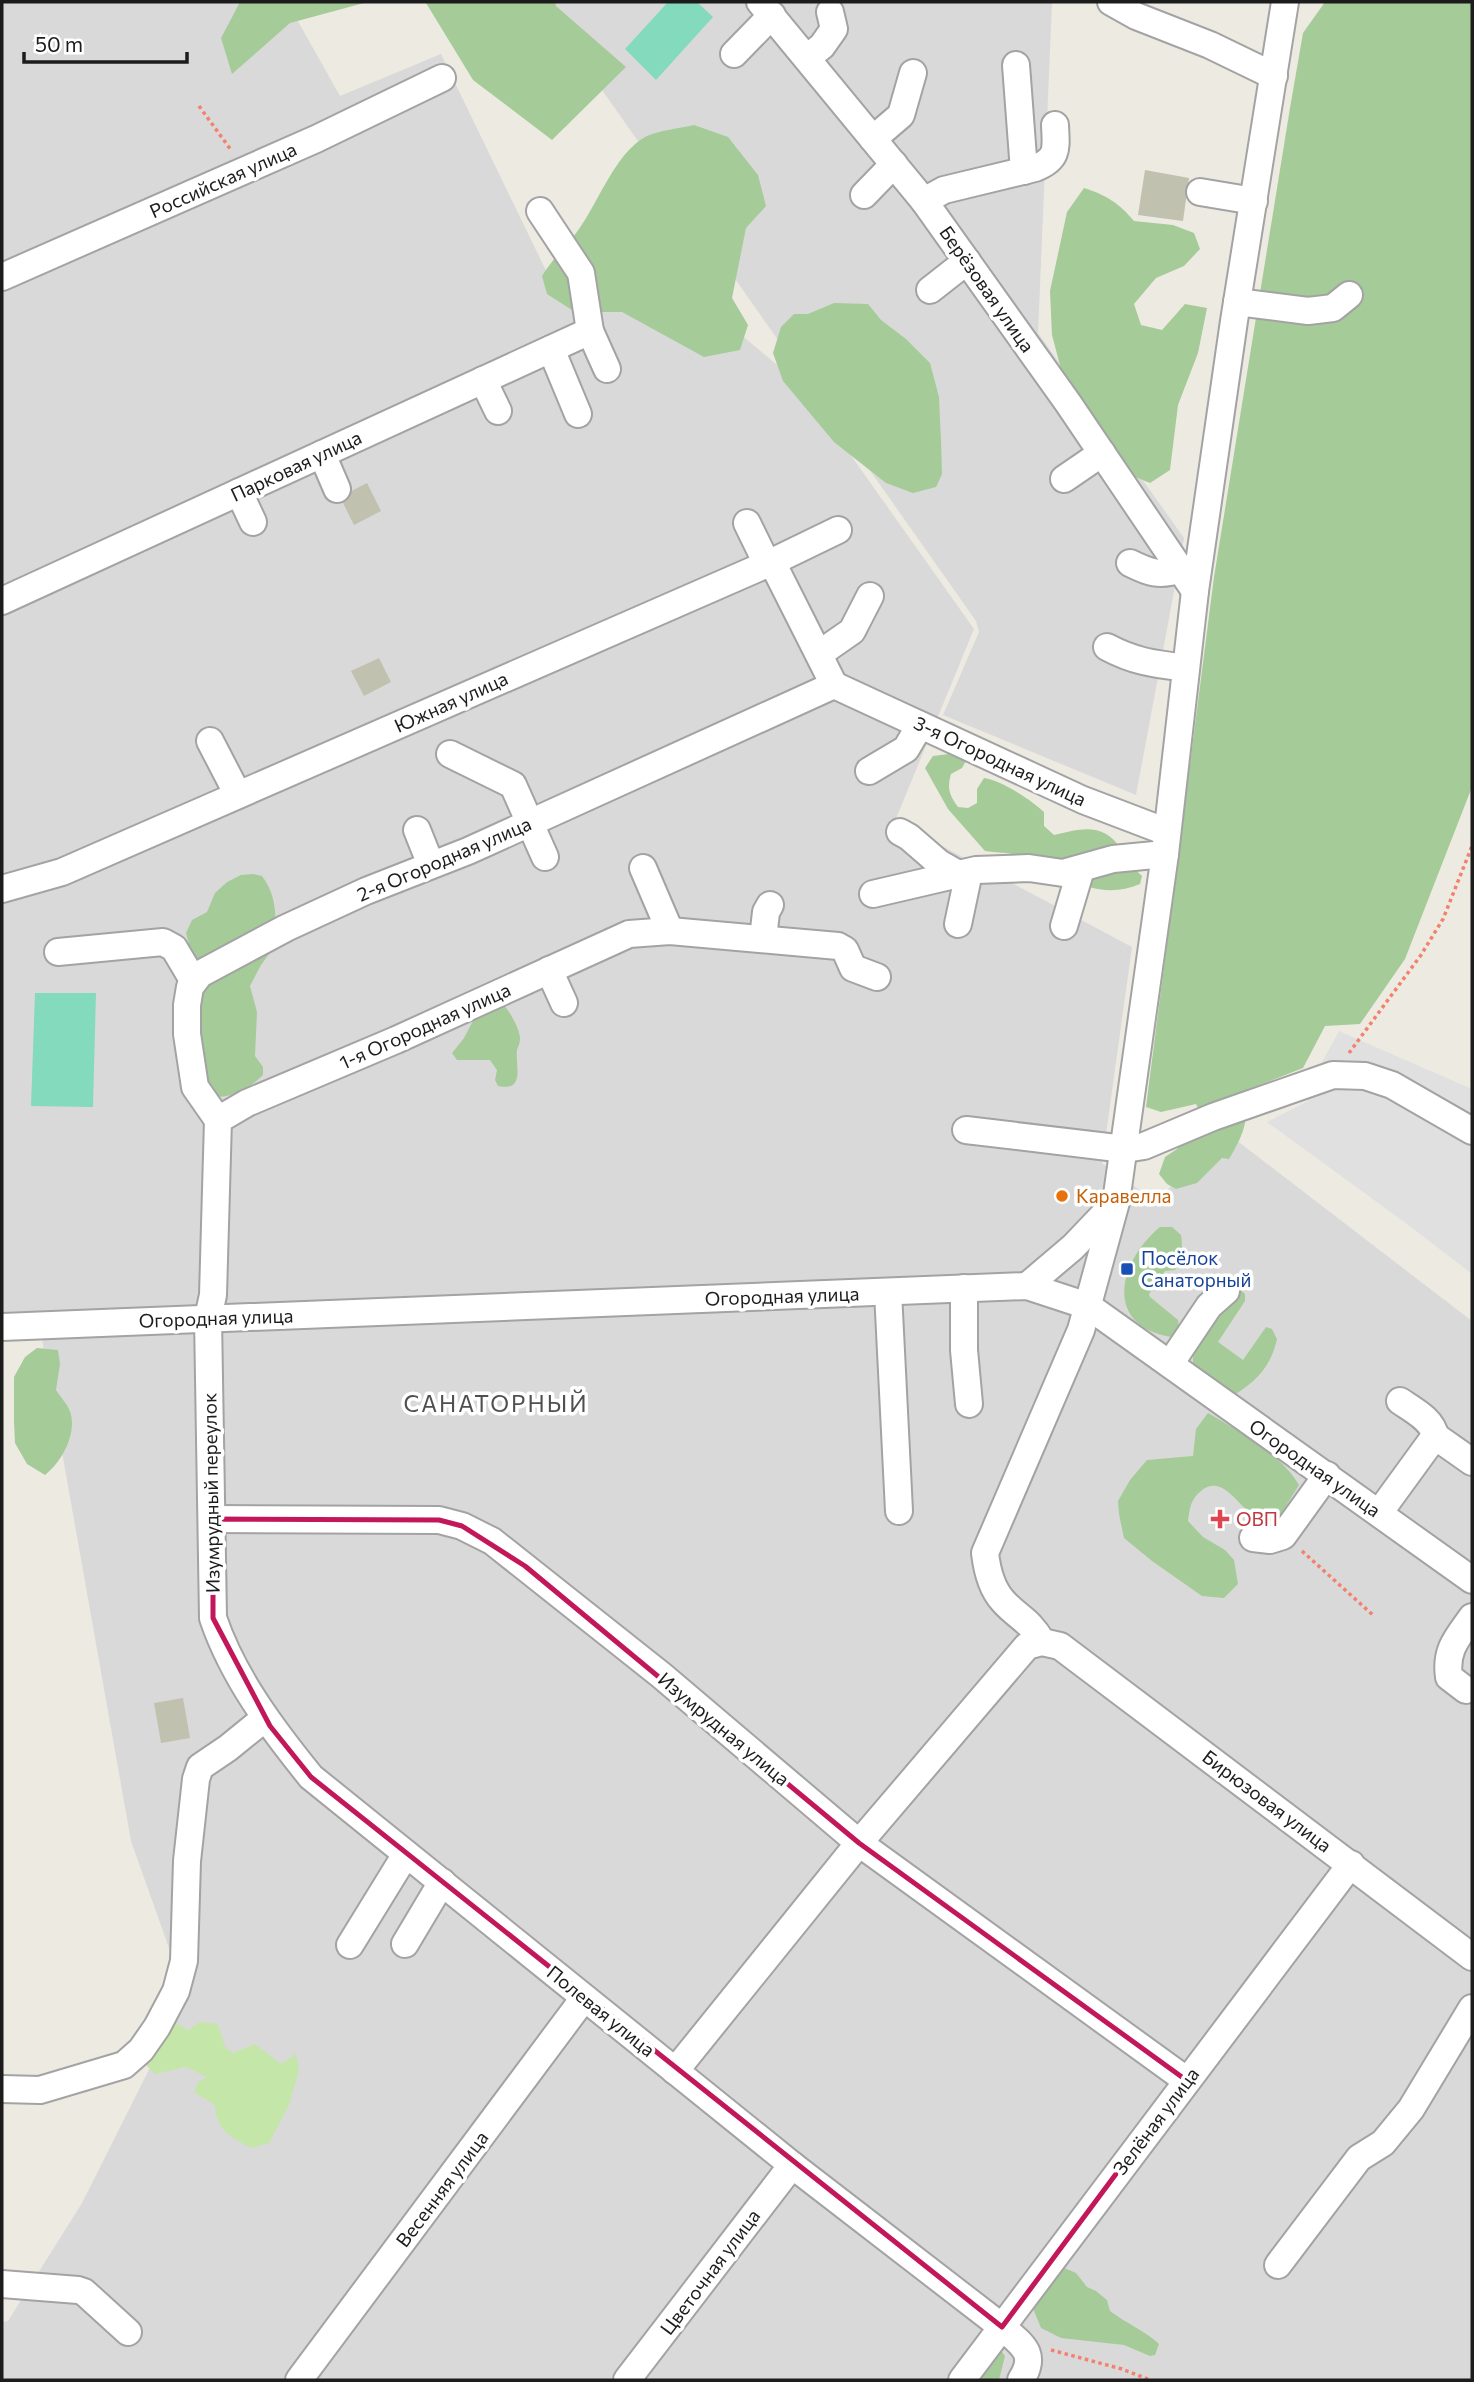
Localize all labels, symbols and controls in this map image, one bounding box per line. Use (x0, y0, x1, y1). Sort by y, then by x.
scale bar (24, 21, 187, 65)
text: 50 m (35, 31, 83, 56)
street label: Российская улица (146, 137, 300, 222)
street label: Берёзовая улица (935, 221, 1040, 356)
street label: Парковая улица (227, 425, 365, 506)
street label: Южная улица (390, 666, 511, 737)
street label: 3-я Огородная улица (910, 711, 1090, 811)
street label: 2-я Огородная улица (353, 811, 534, 906)
street label: 1-я Огородная улица (336, 978, 514, 1074)
place label: Каравелла (1076, 1184, 1171, 1207)
marker: Каравелла (1054, 1188, 1070, 1204)
place label: Посёлок Санаторный (1141, 1246, 1251, 1291)
marker: Посёлок Санаторный (1119, 1261, 1135, 1277)
street label: Огородная улица (704, 1281, 860, 1310)
street label: Огородная улица (138, 1303, 294, 1332)
district label: САНАТОРНЫЙ (403, 1389, 589, 1417)
street label: Изумрудный переулок (197, 1393, 224, 1593)
street label: Огородная улица (1245, 1414, 1385, 1521)
place label: ОВП (1236, 1507, 1278, 1530)
marker: ОВП (1210, 1509, 1230, 1529)
street label: Изумрудная улица (654, 1667, 795, 1790)
street label: Бирюзовая улица (1198, 1745, 1336, 1857)
street label: Полевая улица (543, 1960, 660, 2061)
street label: Зелёная улица (1108, 2063, 1203, 2179)
street label: Весенняя улица (391, 2126, 493, 2251)
street label: Цветочная улица (655, 2204, 764, 2339)

